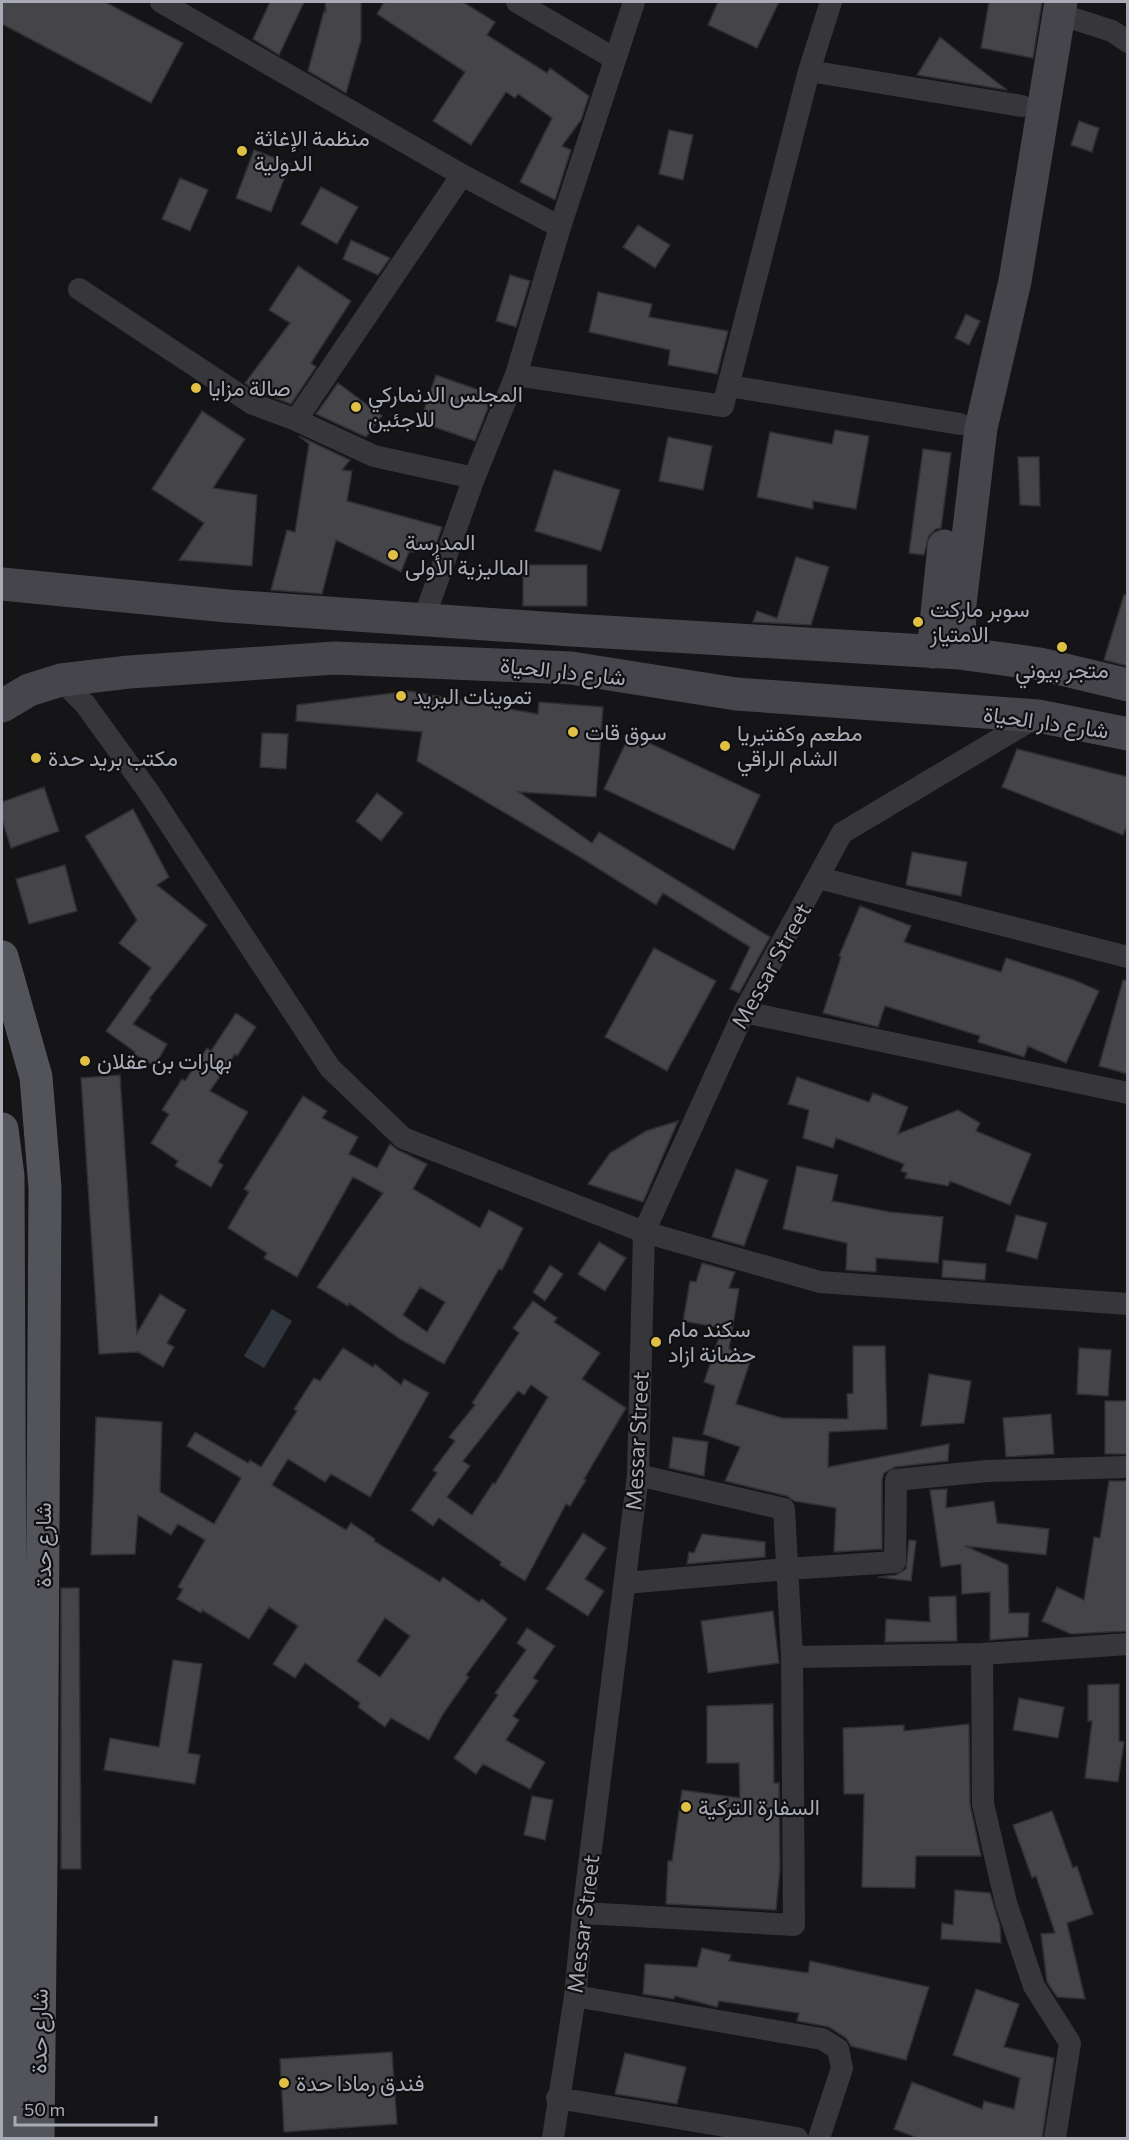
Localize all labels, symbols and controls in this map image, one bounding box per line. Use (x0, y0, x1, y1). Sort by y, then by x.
place label: منظمة الإغاثة الدولية (254, 124, 370, 177)
marker: منظمة الإغاثة الدولية (235, 144, 249, 158)
place label: صالة مزايا (208, 374, 291, 402)
place label: المجلس الدنماركي للاجئين (368, 380, 523, 433)
marker: صالة مزايا (189, 381, 203, 395)
marker: المجلس الدنماركي للاجئين (349, 400, 363, 414)
place label: المدرسة الماليزية الأولى (405, 528, 529, 581)
marker: المدرسة الماليزية الأولى (386, 548, 400, 562)
place label: سوبر ماركت الامتياز (929, 595, 1030, 648)
marker: سوبر ماركت الامتياز (911, 615, 925, 629)
marker: متجر بيوني (1055, 640, 1069, 654)
street label: شارع دار الحياة (499, 650, 627, 693)
place label: متجر بيوني (1015, 656, 1109, 689)
place label: تموينات البريد (413, 682, 532, 710)
marker: تموينات البريد (394, 689, 408, 703)
street label: شارع دار الحياة (981, 699, 1110, 746)
place label: سوق قات (585, 718, 667, 746)
place label: مطعم وكفتيريا الشام الراقي (737, 719, 863, 777)
marker: سوق قات (566, 725, 580, 739)
marker: مطعم وكفتيريا الشام الراقي (718, 739, 732, 753)
place label: مكتب بريد حدة (48, 744, 178, 772)
marker: مكتب بريد حدة (29, 751, 43, 765)
street label: Messar Street (725, 898, 816, 1033)
place label: بهارات بن عقلان (97, 1047, 232, 1075)
marker: بهارات بن عقلان (78, 1054, 92, 1068)
place label: سكند مام حضانة ازاد (668, 1315, 756, 1368)
marker: سكند مام حضانة ازاد (649, 1335, 663, 1349)
street label: Messar Street (619, 1371, 654, 1511)
street label: شارع حدة (29, 1502, 58, 1588)
place label: السفارة التركية (698, 1793, 820, 1821)
marker: السفارة التركية (679, 1800, 693, 1814)
street label: Messar Street (561, 1853, 604, 1995)
street label: شارع حدة (24, 1988, 55, 2074)
place label: فندق رمادا حدة (296, 2069, 424, 2097)
marker: فندق رمادا حدة (277, 2076, 291, 2090)
scale bar (15, 2089, 156, 2127)
text: 50 m (24, 2098, 65, 2120)

